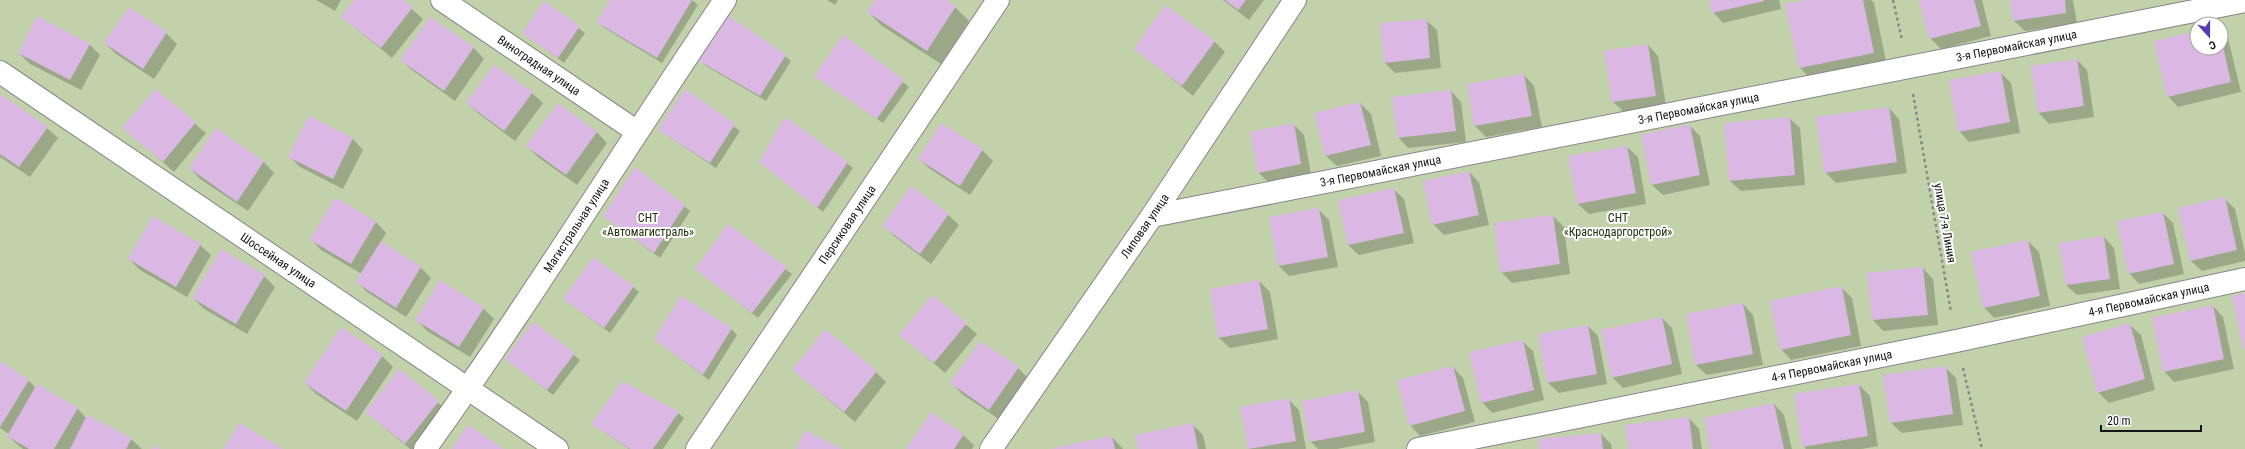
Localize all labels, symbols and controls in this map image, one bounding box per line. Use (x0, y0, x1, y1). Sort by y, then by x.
north arrow (2189, 16, 2229, 56)
street label: 3-я Первомайская улица (1955, 27, 2078, 65)
street label: Виноградная улица (495, 33, 583, 99)
text: С (2207, 38, 2218, 52)
street label: 3-я Первомайская улица (1637, 90, 1760, 127)
street label: 3-я Первомайская улица (1319, 152, 1443, 190)
street label: Магистральная улица (541, 176, 612, 275)
street label: улица 7-я Линия (1931, 182, 1959, 264)
street label: Персиковая улица (816, 183, 879, 267)
street label: Липовая улица (1118, 191, 1172, 261)
park label: СНТ «Автомагистраль» (602, 211, 694, 239)
park label: СНТ «Краснодаргорстрой» (1564, 211, 1672, 239)
street label: Шоссейная улица (238, 230, 319, 291)
street label: 4-я Первомайская улица (2087, 280, 2211, 319)
street label: 4-я Первомайская улица (1770, 347, 1894, 385)
scale bar (2101, 407, 2201, 433)
text: 20 m (2107, 414, 2131, 428)

